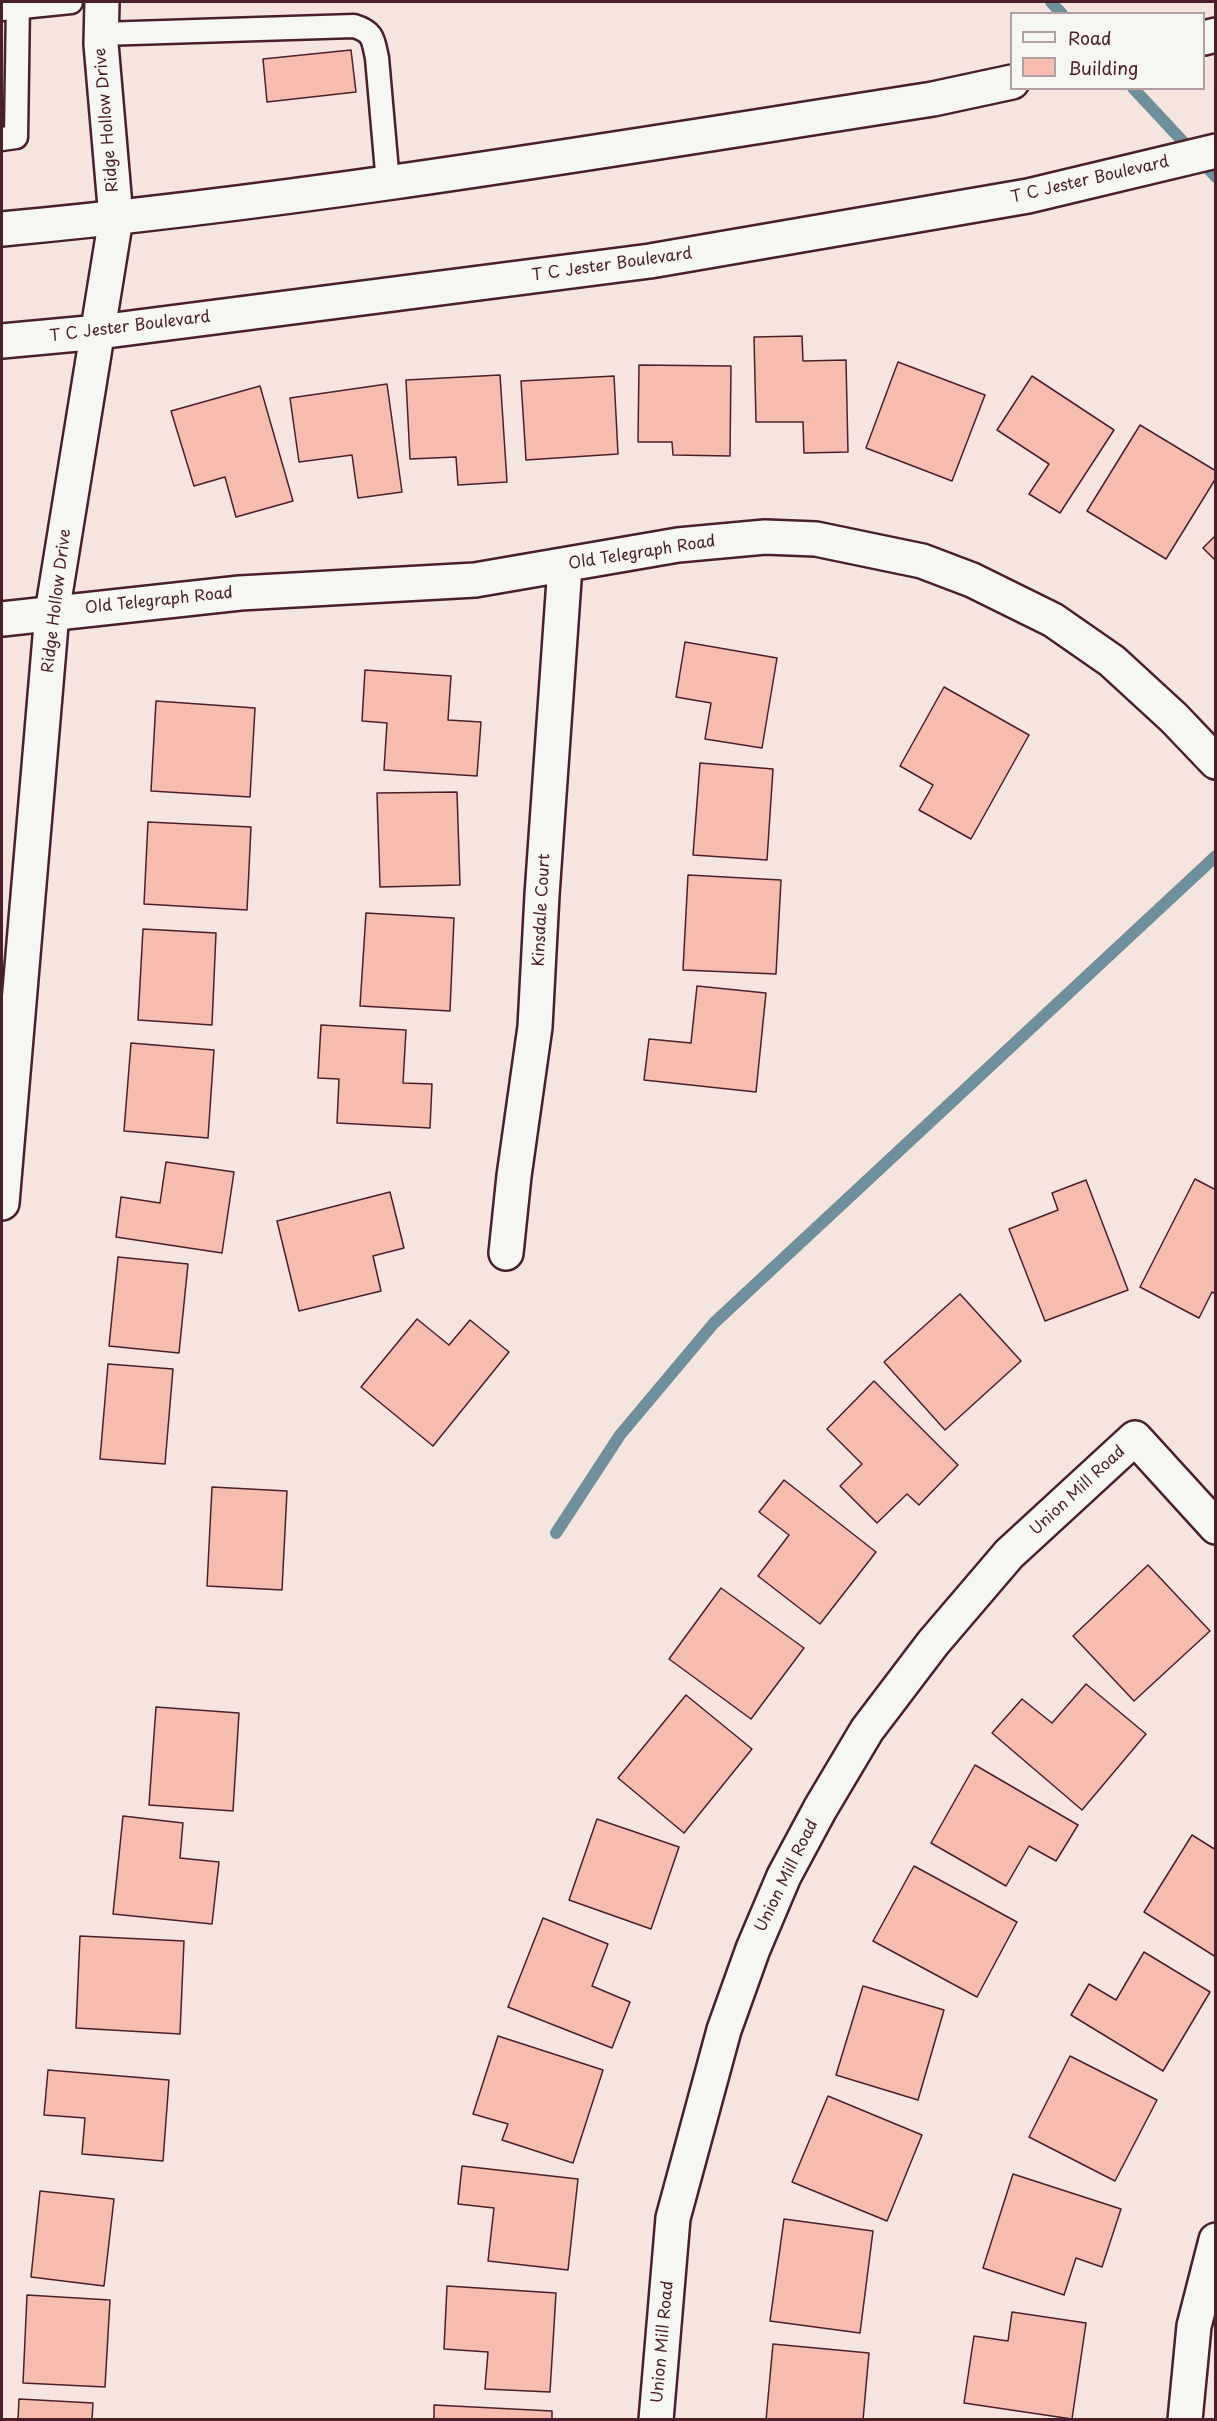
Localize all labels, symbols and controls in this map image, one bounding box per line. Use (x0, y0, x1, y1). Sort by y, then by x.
legend (1010, 12, 1205, 90)
text: Road (1068, 24, 1112, 51)
street label: Ridge Hollow Drive (91, 47, 123, 193)
text: Building (1068, 54, 1138, 81)
street label: T C Jester Boulevard (1009, 152, 1171, 208)
street label: T C Jester Boulevard (531, 244, 693, 286)
street label: T C Jester Boulevard (49, 308, 211, 346)
street label: Ridge Hollow Drive (39, 528, 75, 674)
street label: Old Telegraph Road (567, 532, 717, 574)
street label: Old Telegraph Road (84, 584, 234, 618)
street label: Kinsdale Court (529, 853, 555, 967)
street label: Union Mill Road (1027, 1442, 1129, 1540)
street label: Union Mill Road (751, 1817, 823, 1935)
street label: Union Mill Road (648, 2280, 678, 2404)

